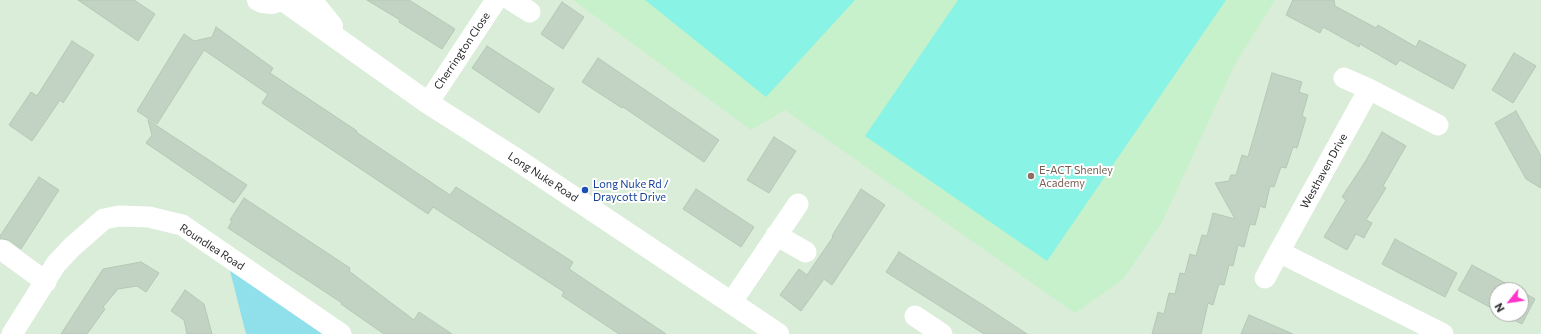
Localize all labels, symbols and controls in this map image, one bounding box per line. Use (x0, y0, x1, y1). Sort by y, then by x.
street label: Cherrington Close (431, 10, 493, 92)
street label: Westhaven Drive (1298, 131, 1350, 211)
street label: Long Nuke Road (505, 149, 581, 205)
place label: E-ACT Shenley Academy (1039, 163, 1113, 189)
marker: E-ACT Shenley Academy (1026, 171, 1036, 181)
place label: Long Nuke Rd / Draycott Drive (593, 177, 669, 203)
marker: Long Nuke Rd / Draycott Drive (580, 185, 590, 195)
street label: Roundlea Road (177, 221, 247, 273)
north arrow (1489, 282, 1529, 322)
text: N (1491, 301, 1507, 315)

